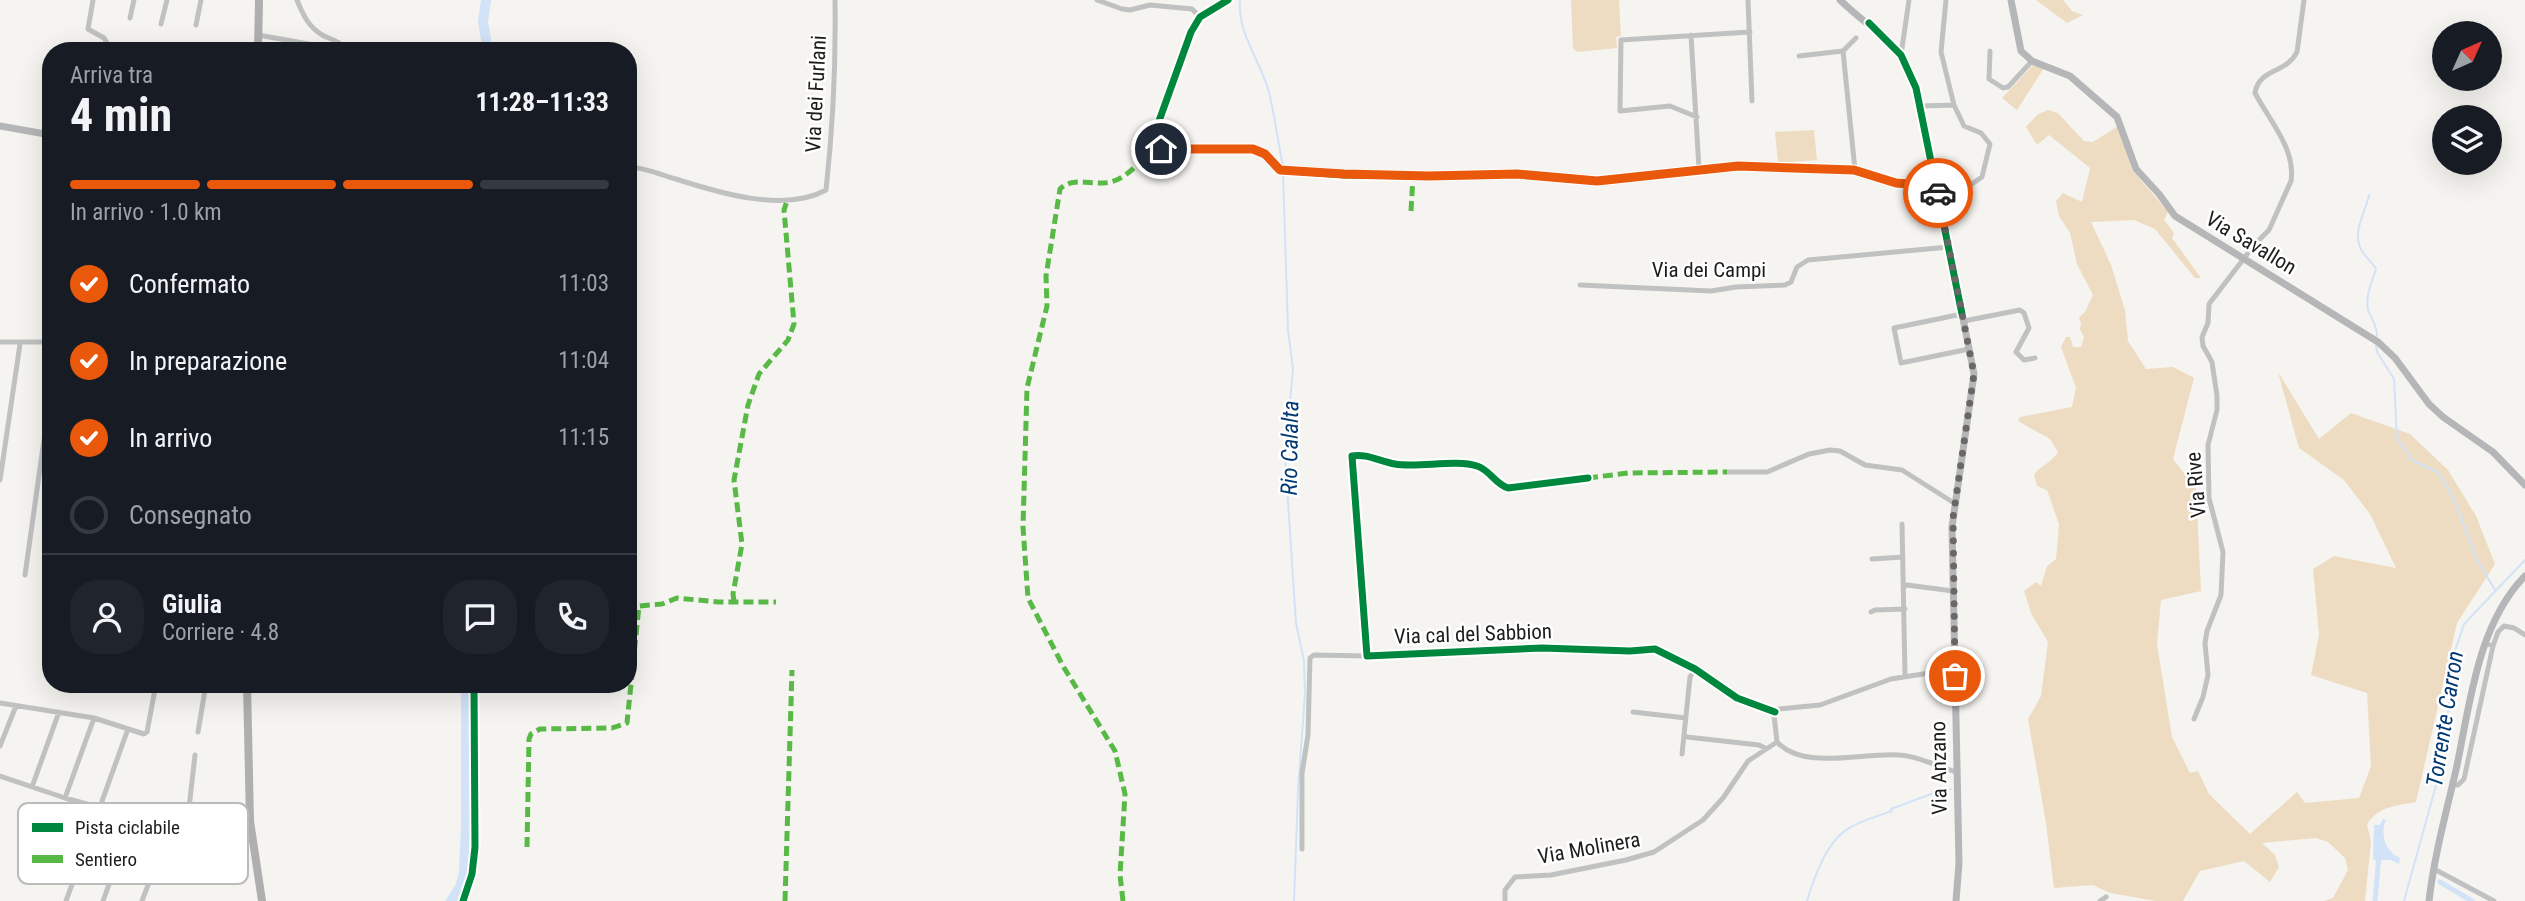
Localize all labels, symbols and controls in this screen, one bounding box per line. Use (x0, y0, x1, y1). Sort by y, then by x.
north arrow (2432, 21, 2502, 91)
map controls (2432, 21, 2502, 175)
street label: Via dei Furlani (801, 35, 831, 153)
text: Arriva tra (70, 62, 153, 89)
text: 11:28–11:33 (475, 87, 609, 117)
text: 4 min (70, 88, 172, 142)
button: layers (2432, 105, 2502, 175)
pin (1131, 119, 1191, 179)
icon: home (1142, 130, 1180, 168)
courier (1903, 158, 1973, 228)
icon: car (1919, 174, 1957, 212)
text: In arrivo · 1.0 km (70, 199, 222, 226)
street label: Via Savallon (2201, 207, 2301, 279)
street label: Via dei Campi (1652, 258, 1766, 282)
icon: check (70, 265, 108, 303)
text: Confermato (129, 269, 250, 299)
text: 11:03 (558, 270, 609, 297)
icon: check (70, 342, 108, 380)
text: In preparazione (129, 346, 287, 376)
text: 11:04 (558, 347, 609, 374)
water label: Rio Calalta (1276, 400, 1304, 496)
icon: check (70, 419, 108, 457)
text: In arrivo (129, 423, 212, 453)
text: 11:15 (558, 424, 609, 451)
street label: Via Rive (2181, 451, 2211, 519)
text: Consegnato (129, 500, 252, 530)
button: person (70, 580, 144, 654)
button: chat (443, 580, 517, 654)
button: phone (535, 580, 609, 654)
text: Giulia (162, 589, 222, 619)
text: Corriere · 4.8 (162, 619, 279, 646)
street label: Via cal del Sabbion (1394, 619, 1552, 649)
pin (1925, 646, 1985, 706)
water label: Torrente Carron (2421, 649, 2469, 789)
icon: bag (1936, 657, 1974, 695)
street label: Via Anzano (1926, 721, 1952, 815)
legend (18, 803, 248, 884)
text: Pista ciclabile (75, 816, 180, 839)
street label: Via Molinera (1536, 827, 1642, 869)
text: Sentiero (75, 848, 137, 871)

